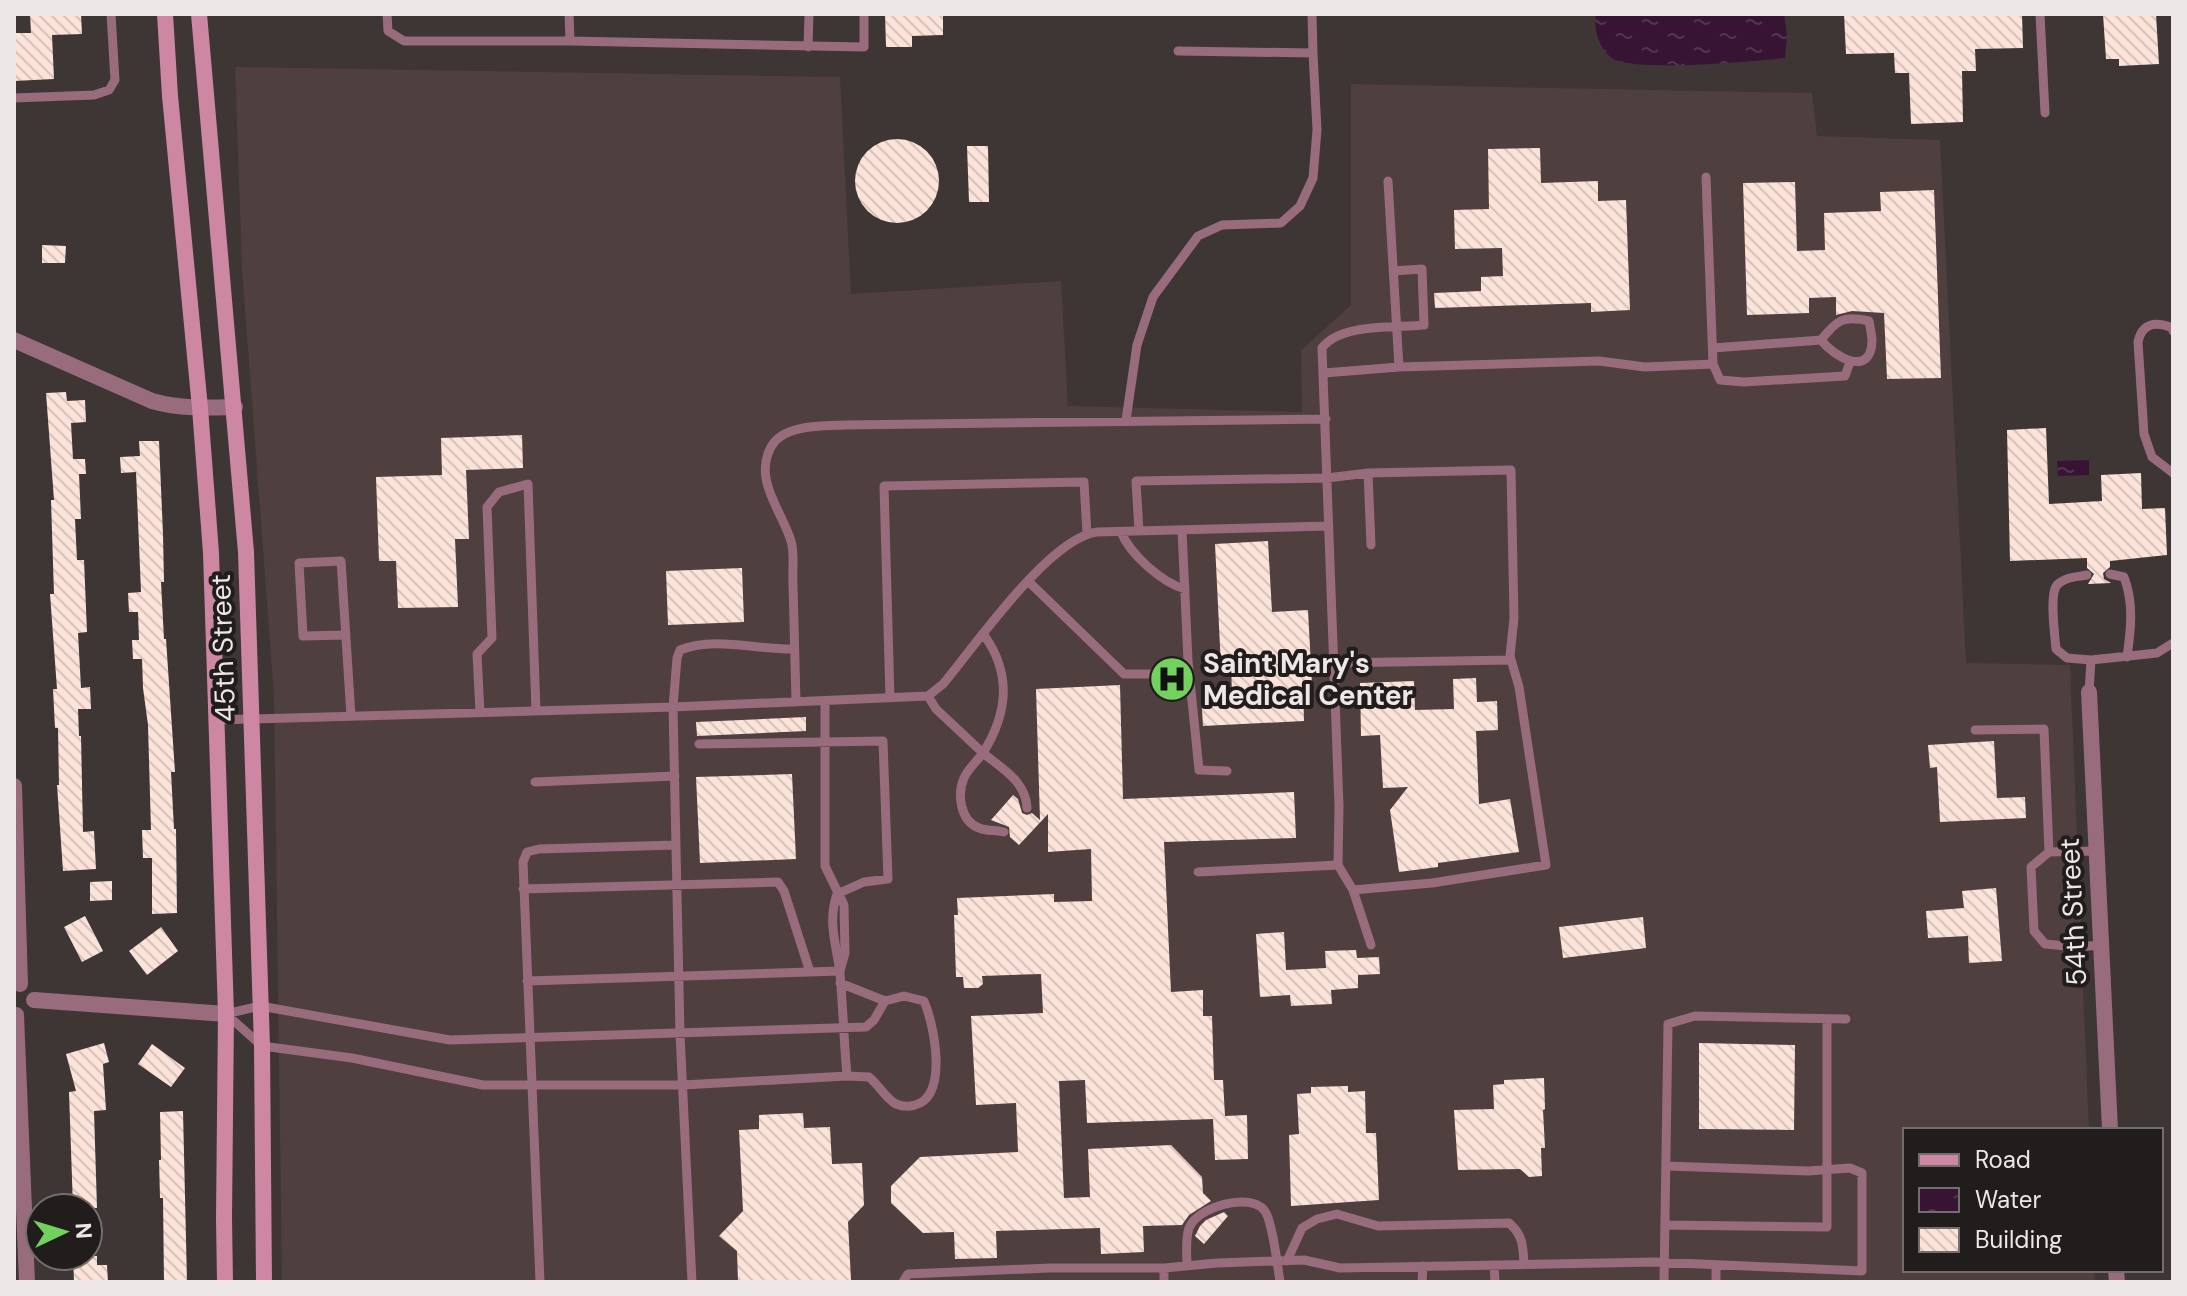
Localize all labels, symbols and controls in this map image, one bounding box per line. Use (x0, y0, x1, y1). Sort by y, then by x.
street label: 45th Street (202, 573, 244, 723)
place label: Saint Mary's Medical Center (1203, 645, 1413, 714)
hospital icon: Saint Mary's Medical Center (1148, 655, 1196, 703)
street label: 54th Street (2051, 837, 2095, 987)
legend (1903, 1128, 2163, 1272)
text: Road (1975, 1144, 2031, 1175)
text: Water (1975, 1184, 2041, 1215)
north arrow (24, 1192, 104, 1272)
text: N (68, 1222, 98, 1240)
text: Building (1975, 1224, 2062, 1255)

